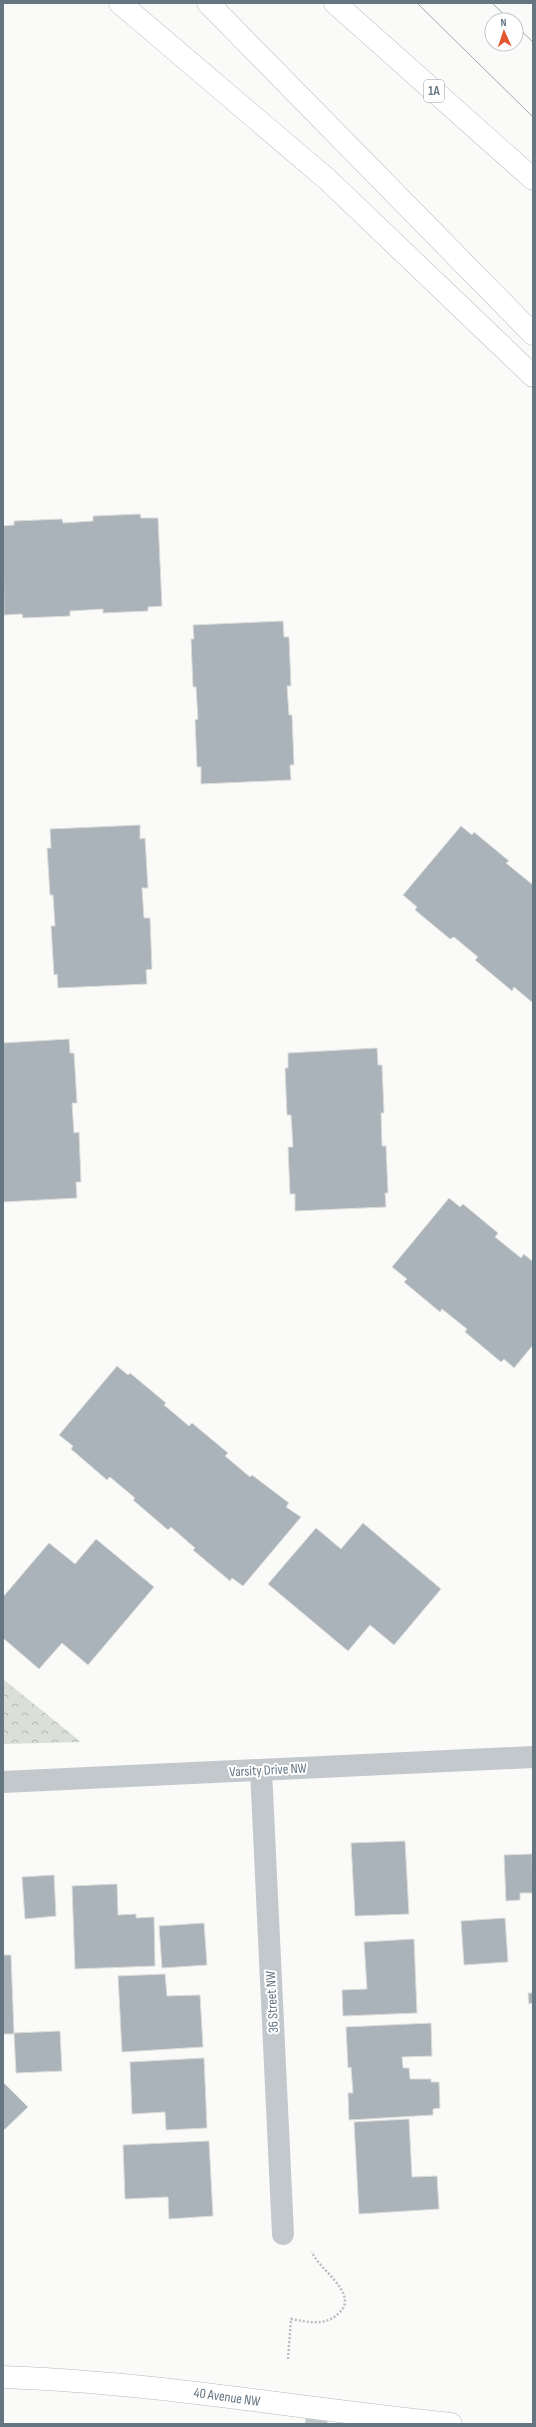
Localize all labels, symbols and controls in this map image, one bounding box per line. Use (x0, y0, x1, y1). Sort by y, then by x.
north arrow (484, 12, 524, 52)
text: N (500, 16, 507, 29)
road number: 1A (424, 80, 444, 102)
street label: Varsity Drive NW (229, 1759, 307, 1781)
street label: 36 Street NW (262, 1970, 282, 2034)
street label: 40 Avenue NW (193, 2384, 261, 2410)

